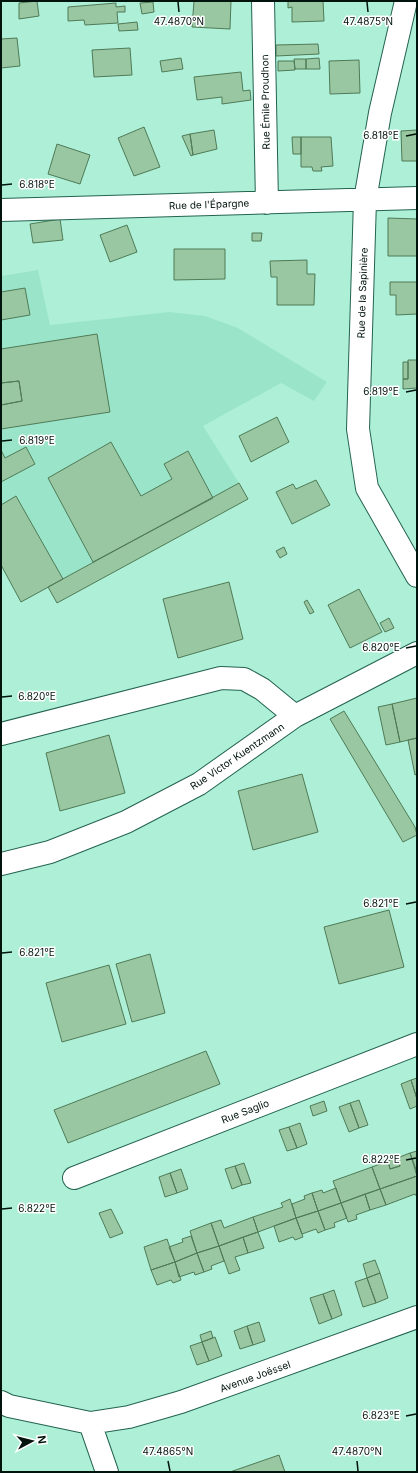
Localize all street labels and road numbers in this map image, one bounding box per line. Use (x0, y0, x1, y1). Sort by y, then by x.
street label: Rue Émile Proudhon (257, 54, 272, 150)
street label: Rue de l'Épargne (169, 196, 250, 211)
street label: Rue de la Sapinière (354, 247, 370, 339)
street label: Rue Victor Kuentzmann (188, 720, 286, 792)
street label: Rue Saglio (220, 1096, 270, 1126)
street label: Avenue Joëssel (218, 1358, 292, 1394)

